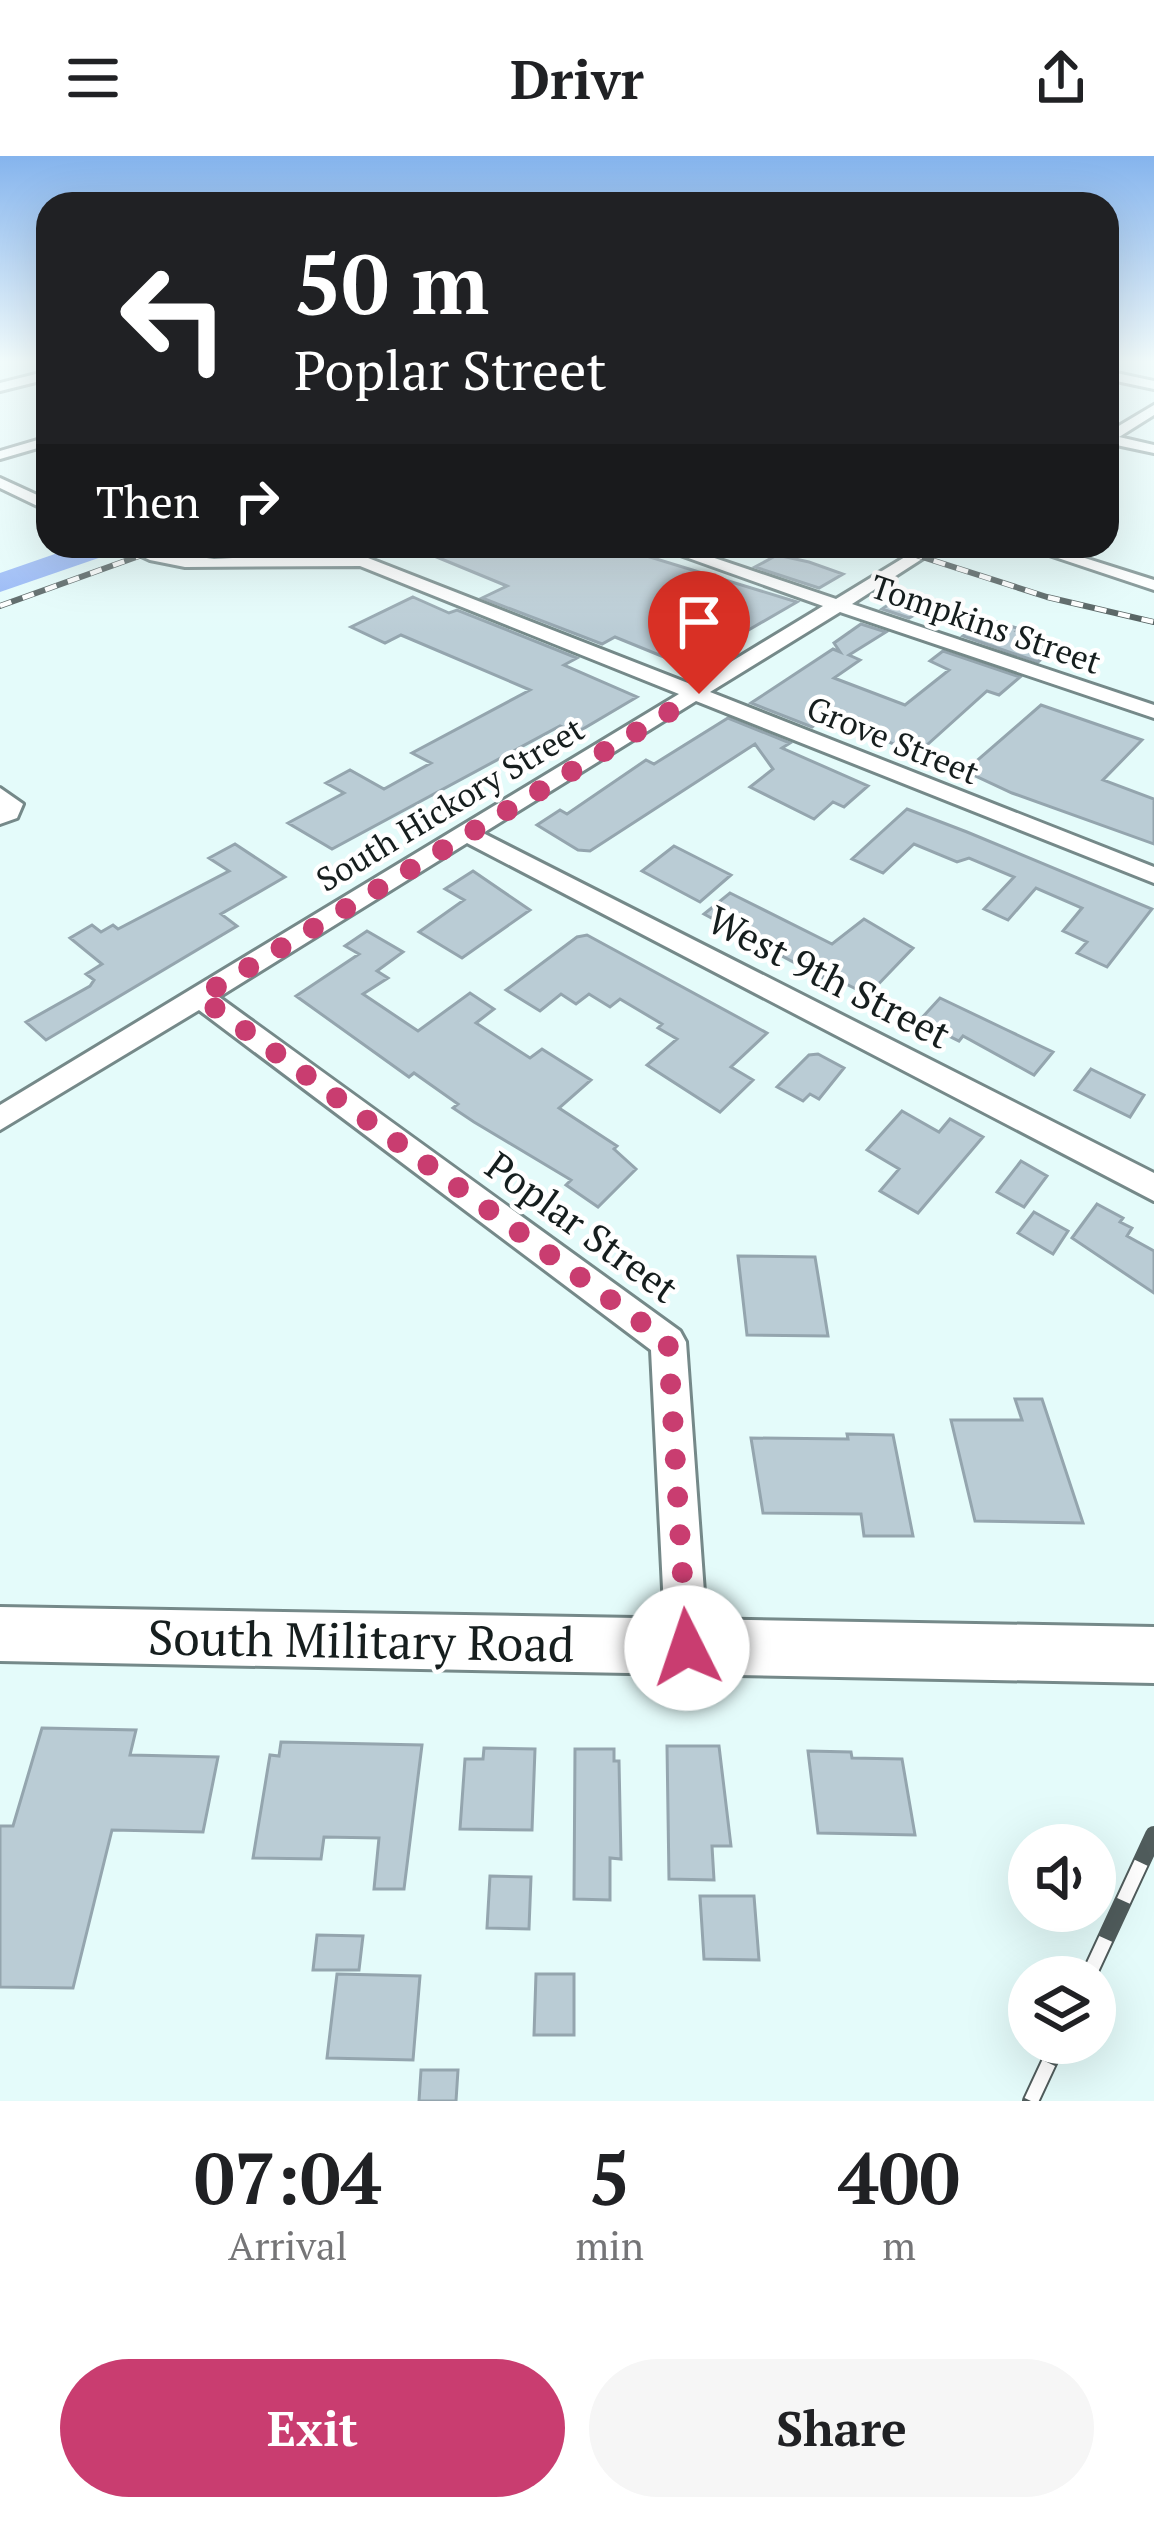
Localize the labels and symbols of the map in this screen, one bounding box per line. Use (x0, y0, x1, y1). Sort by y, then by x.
street label: Tompkins Street (865, 564, 1107, 683)
pin (648, 571, 750, 694)
street label: Grove Street (801, 686, 986, 794)
street label: South Hickory Street (308, 707, 591, 900)
street label: West 9th Street (699, 893, 960, 1060)
street label: Poplar Street (476, 1139, 689, 1314)
position arrow (624, 1585, 750, 1711)
street label: South Military Road (147, 1604, 575, 1676)

